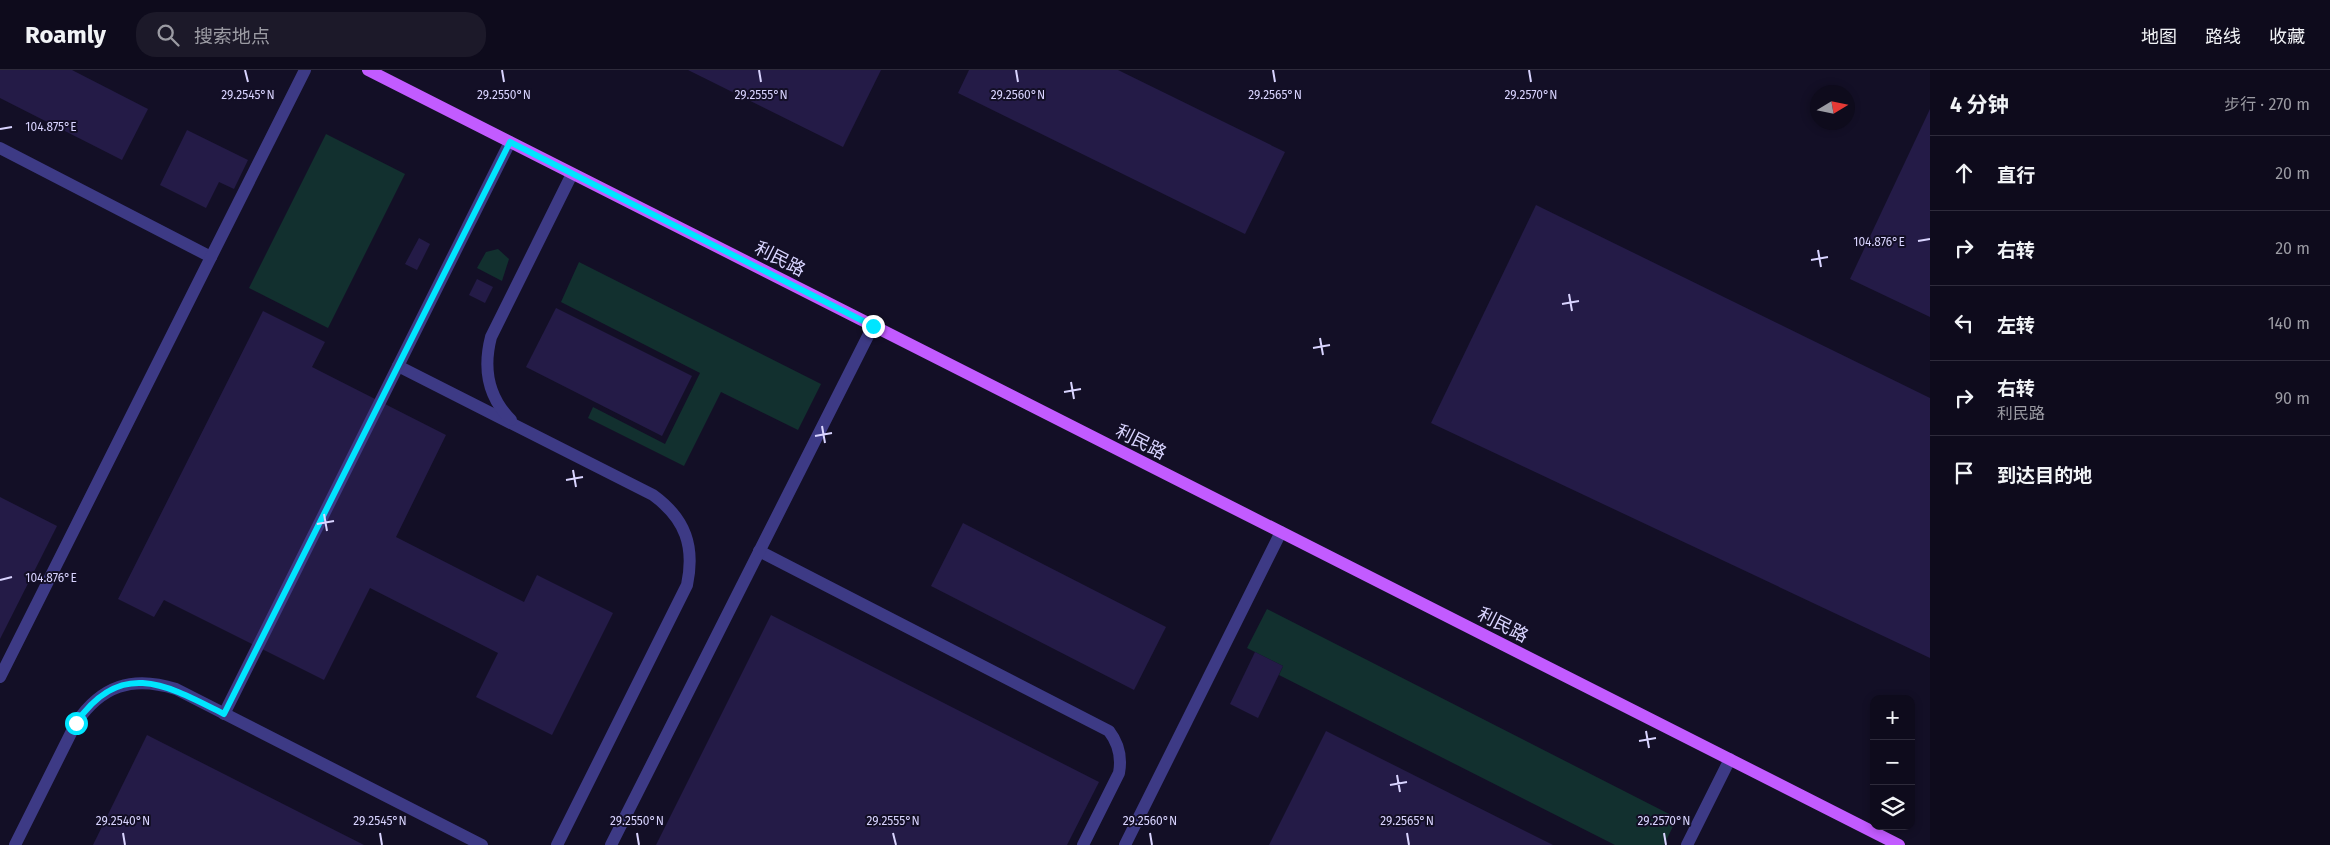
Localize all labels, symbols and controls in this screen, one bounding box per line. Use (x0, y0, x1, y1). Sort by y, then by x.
search box (136, 12, 486, 57)
text: Roamly (25, 21, 106, 49)
icon: search (154, 21, 182, 49)
text: 搜索地点 (194, 25, 270, 48)
text: 地图 (2141, 26, 2177, 48)
text: 路线 (2205, 26, 2241, 48)
text: 收藏 (2269, 26, 2305, 48)
north arrow (1810, 85, 1855, 130)
text: 29.2545°N (221, 88, 275, 102)
text: 29.2550°N (477, 88, 531, 102)
text: 29.2555°N (734, 88, 788, 102)
text: 29.2560°N (991, 88, 1045, 102)
text: 29.2565°N (1248, 88, 1302, 102)
text: 29.2570°N (1504, 88, 1558, 102)
text: 4 分钟 (1950, 92, 2009, 118)
text: 步行 · 270 m (2224, 95, 2310, 114)
text: 104.875°E (25, 120, 77, 134)
icon: ahead (1950, 159, 1978, 187)
text: 直行 (1997, 164, 2035, 187)
text: 20 m (2275, 164, 2310, 183)
icon: right (1950, 234, 1978, 262)
text: 104.876°E (1853, 235, 1905, 249)
street label: 利民路 (751, 237, 809, 281)
text: 右转 (1997, 239, 2035, 262)
text: 20 m (2275, 239, 2310, 258)
icon: left (1950, 309, 1978, 337)
text: 左转 (1997, 314, 2035, 337)
text: 140 m (2268, 314, 2310, 333)
route end (862, 315, 885, 338)
text: 右转 (1997, 377, 2035, 400)
icon: right (1950, 384, 1978, 412)
text: 90 m (2275, 389, 2310, 408)
text: 利民路 (1997, 404, 2045, 423)
street label: 利民路 (1112, 420, 1170, 464)
icon: arrive (1950, 459, 1978, 487)
text: 到达目的地 (1997, 464, 2092, 487)
text: 104.876°E (25, 571, 77, 585)
street label: 利民路 (1474, 603, 1532, 647)
map controls (1870, 695, 1915, 830)
button: + (1870, 695, 1915, 740)
route start (65, 712, 88, 735)
button: − (1870, 740, 1915, 785)
button: layers (1870, 785, 1915, 830)
text: 29.2540°N (96, 814, 150, 828)
text: 29.2545°N (353, 814, 407, 828)
text: 29.2550°N (610, 814, 664, 828)
text: 29.2555°N (866, 814, 920, 828)
text: 29.2560°N (1123, 814, 1177, 828)
text: 29.2565°N (1380, 814, 1434, 828)
text: 29.2570°N (1637, 814, 1691, 828)

